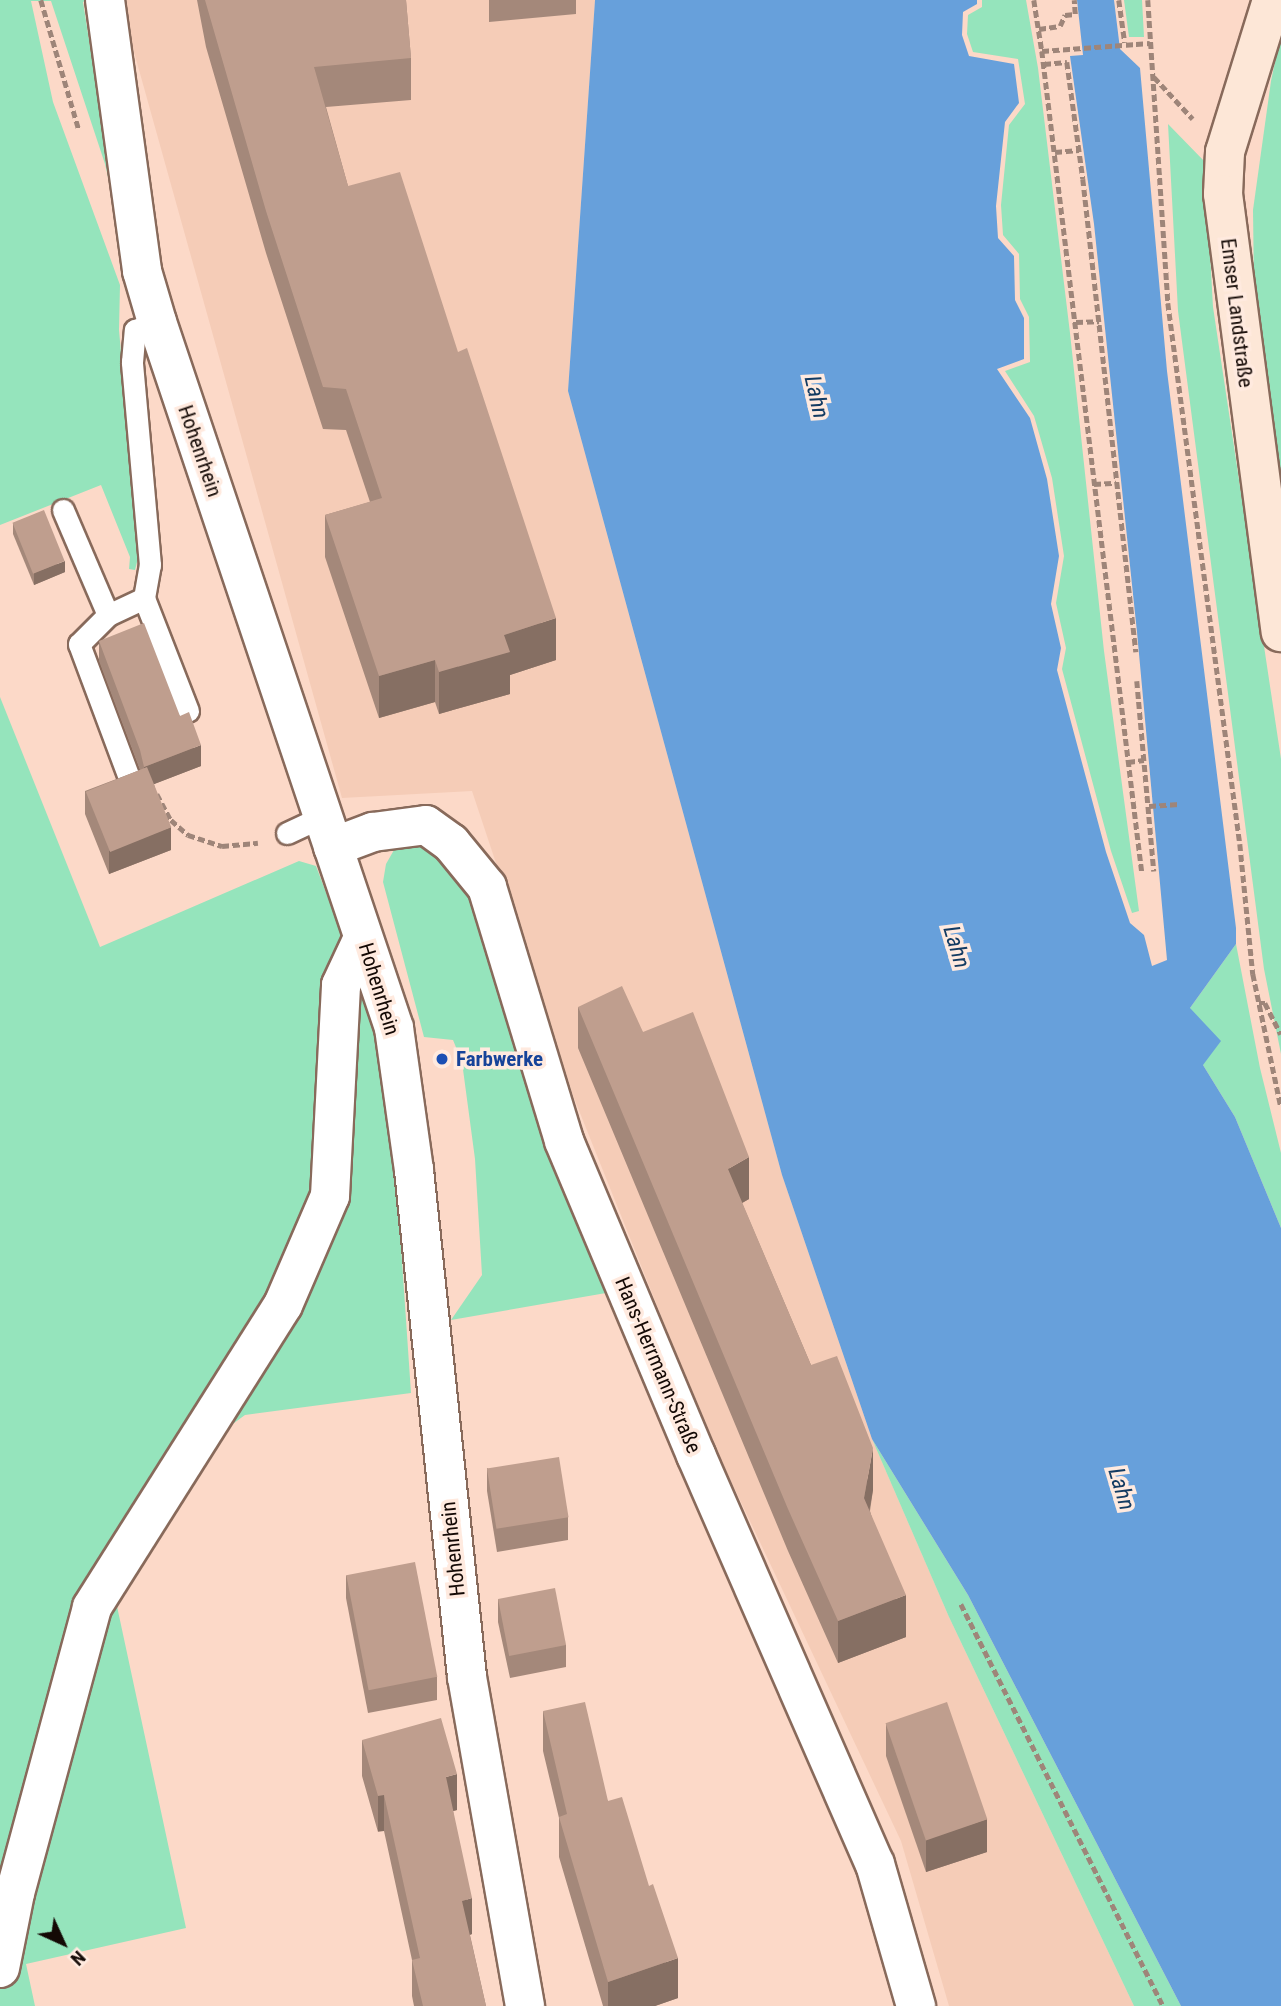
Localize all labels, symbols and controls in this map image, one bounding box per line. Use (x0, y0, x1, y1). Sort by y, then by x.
street label: Emser Landstraße (1215, 237, 1259, 389)
water label: Lahn (798, 373, 834, 421)
street label: Hohenrhein (173, 402, 227, 500)
water label: Lahn (937, 922, 975, 972)
street label: Hohenrhein (353, 940, 405, 1038)
place label: Farbwerke (456, 1046, 543, 1072)
marker: Farbwerke (434, 1051, 450, 1067)
street label: Hans-Herrmann-Straße (609, 1273, 707, 1457)
water label: Lahn (1102, 1464, 1140, 1514)
street label: Hohenrhein (435, 1500, 471, 1598)
north arrow (28, 1908, 98, 1978)
text: N (66, 1946, 90, 1970)

